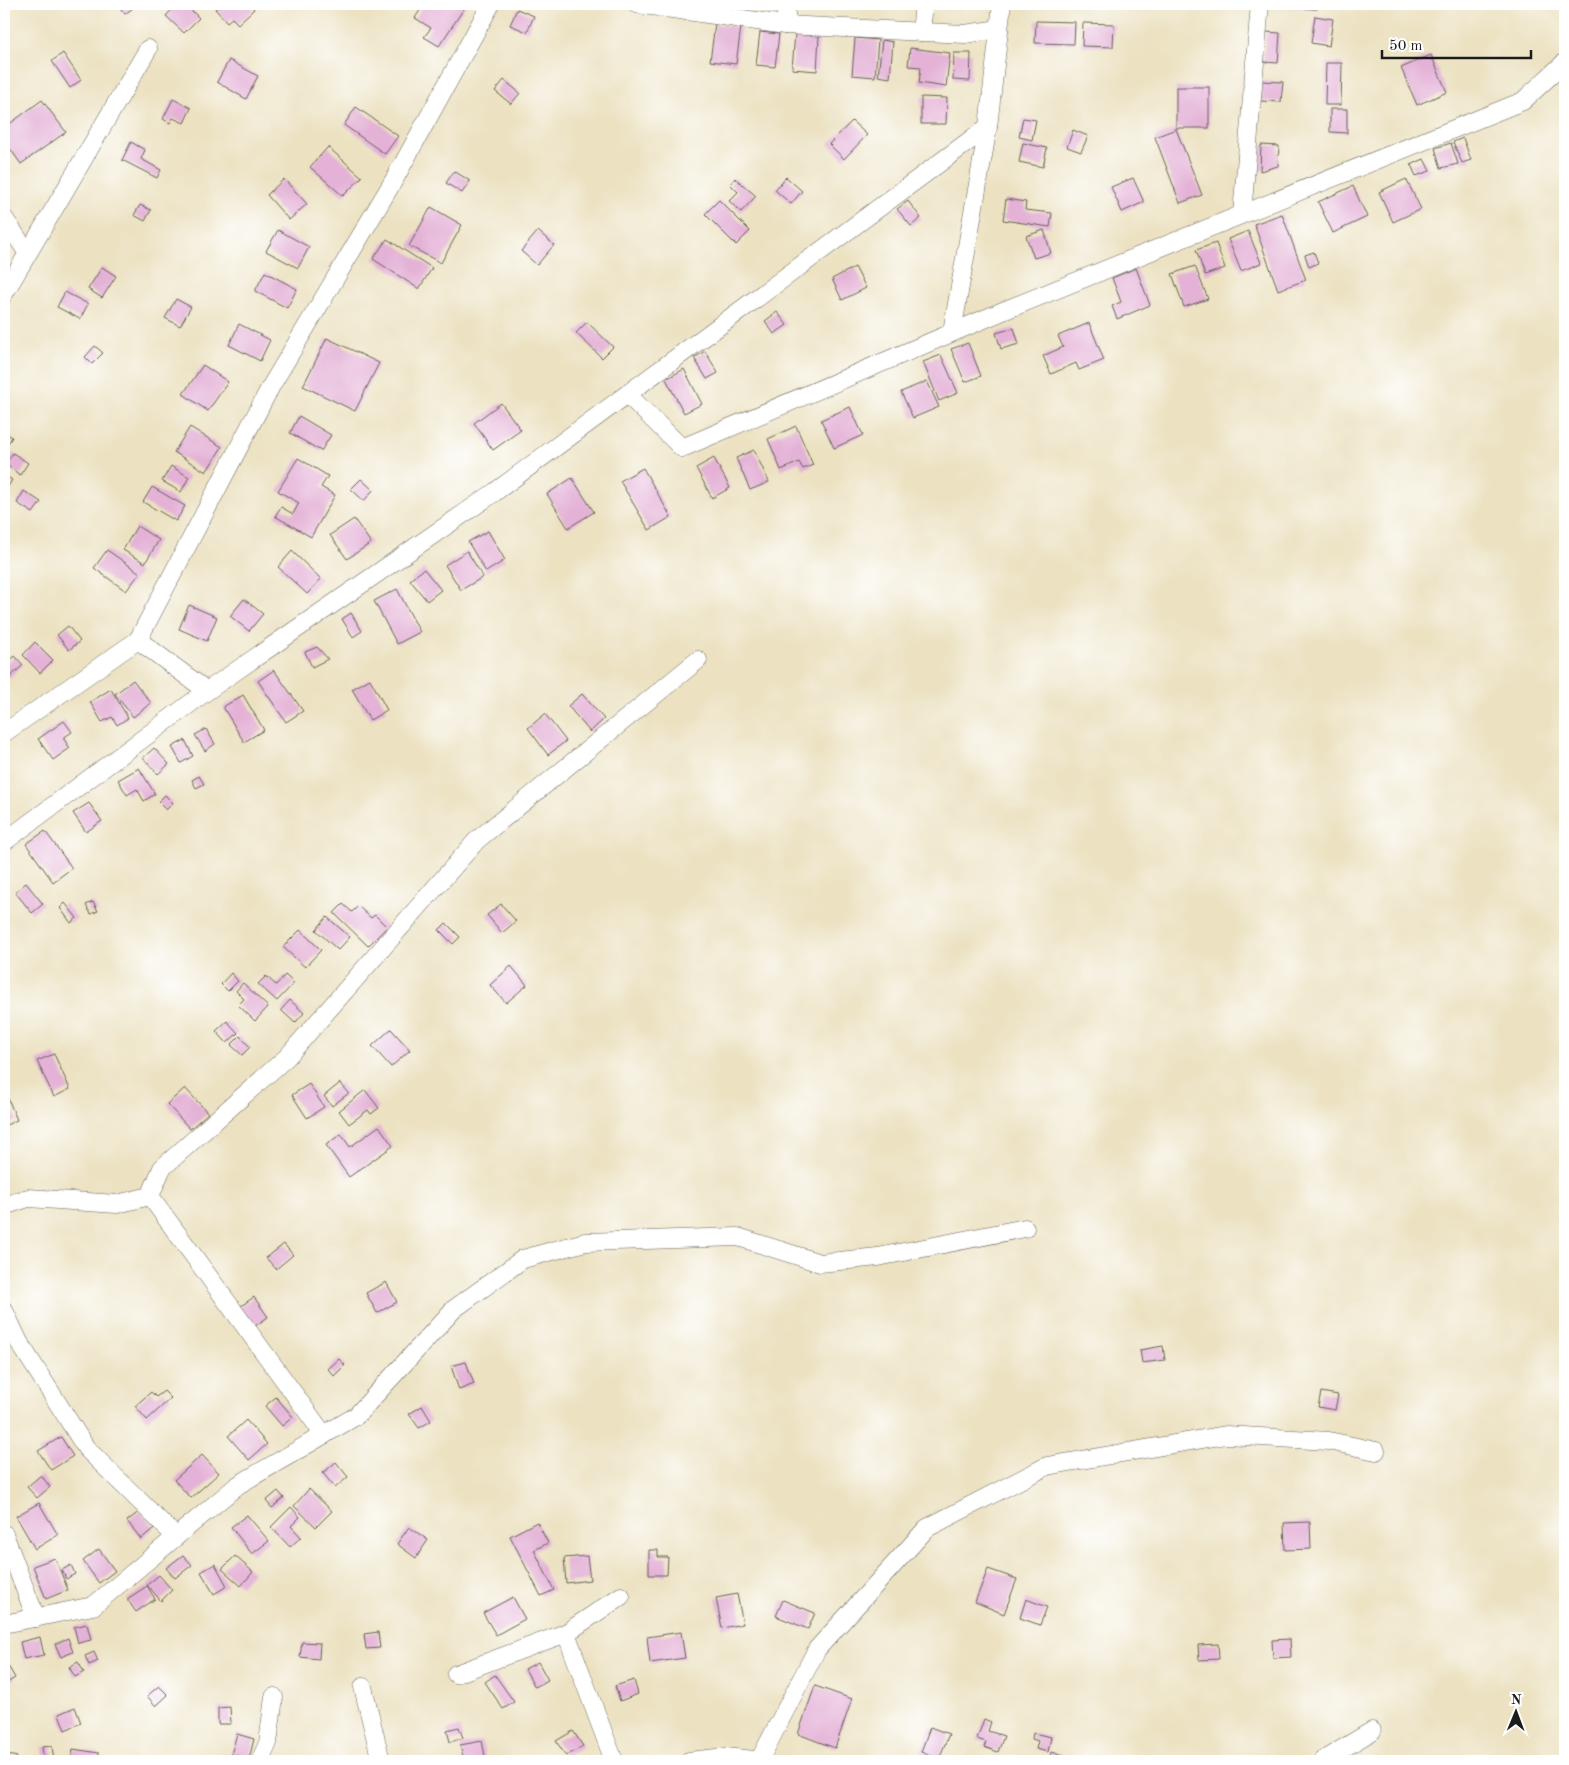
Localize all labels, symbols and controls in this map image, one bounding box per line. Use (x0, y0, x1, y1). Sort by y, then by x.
scale bar (1382, 28, 1530, 60)
text: 50 m (1389, 39, 1423, 54)
north arrow (1492, 1688, 1542, 1738)
text: N (1511, 1693, 1522, 1707)

